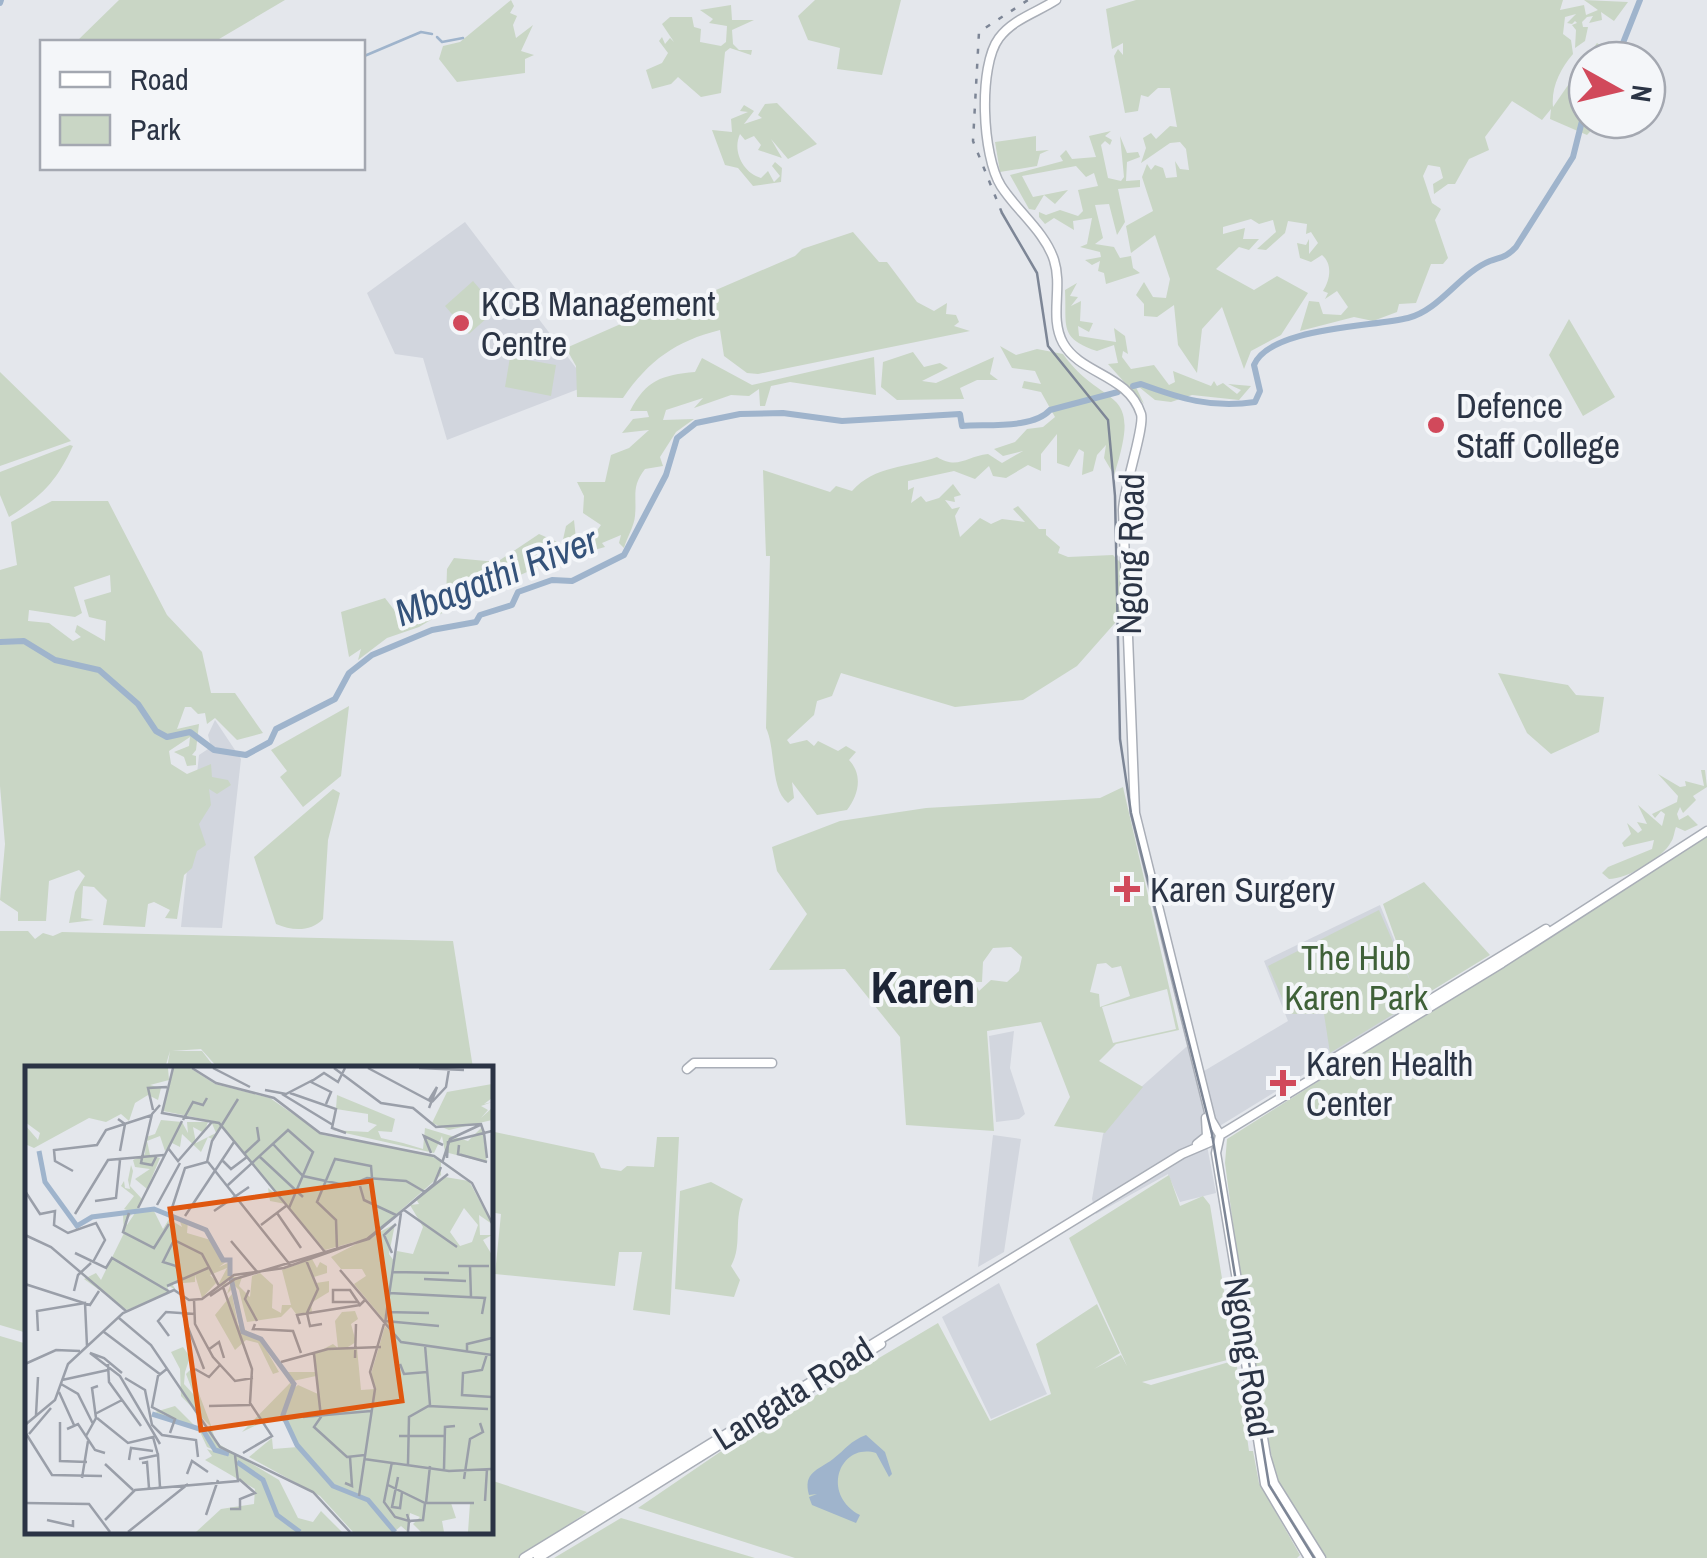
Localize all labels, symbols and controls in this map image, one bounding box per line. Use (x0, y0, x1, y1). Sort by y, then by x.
legend (40, 40, 365, 170)
north arrow (1567, 40, 1667, 140)
text: Road (130, 59, 189, 99)
text: N (1622, 83, 1662, 104)
text: Park (130, 109, 181, 149)
place label: KCB Management Centre (481, 280, 716, 367)
marker: KCB Management Centre (450, 312, 472, 334)
place label: Defence Staff College (1456, 382, 1620, 469)
marker: Defence Staff College (1425, 414, 1447, 436)
street label: Ngong Road (1105, 473, 1155, 635)
water label: Mbagathi River (387, 513, 606, 638)
place label: Karen Surgery (1150, 866, 1336, 913)
marker: Karen Surgery (1114, 876, 1140, 902)
park label: The Hub Karen Park (1284, 934, 1428, 1021)
district label: Karen (871, 956, 975, 1017)
place label: Karen Health Center (1306, 1040, 1474, 1127)
inset map (25, 1066, 492, 1533)
marker: Karen Health Center (1270, 1070, 1296, 1096)
street label: Ngong Road (1213, 1274, 1285, 1440)
street label: Langata Road (704, 1325, 882, 1461)

